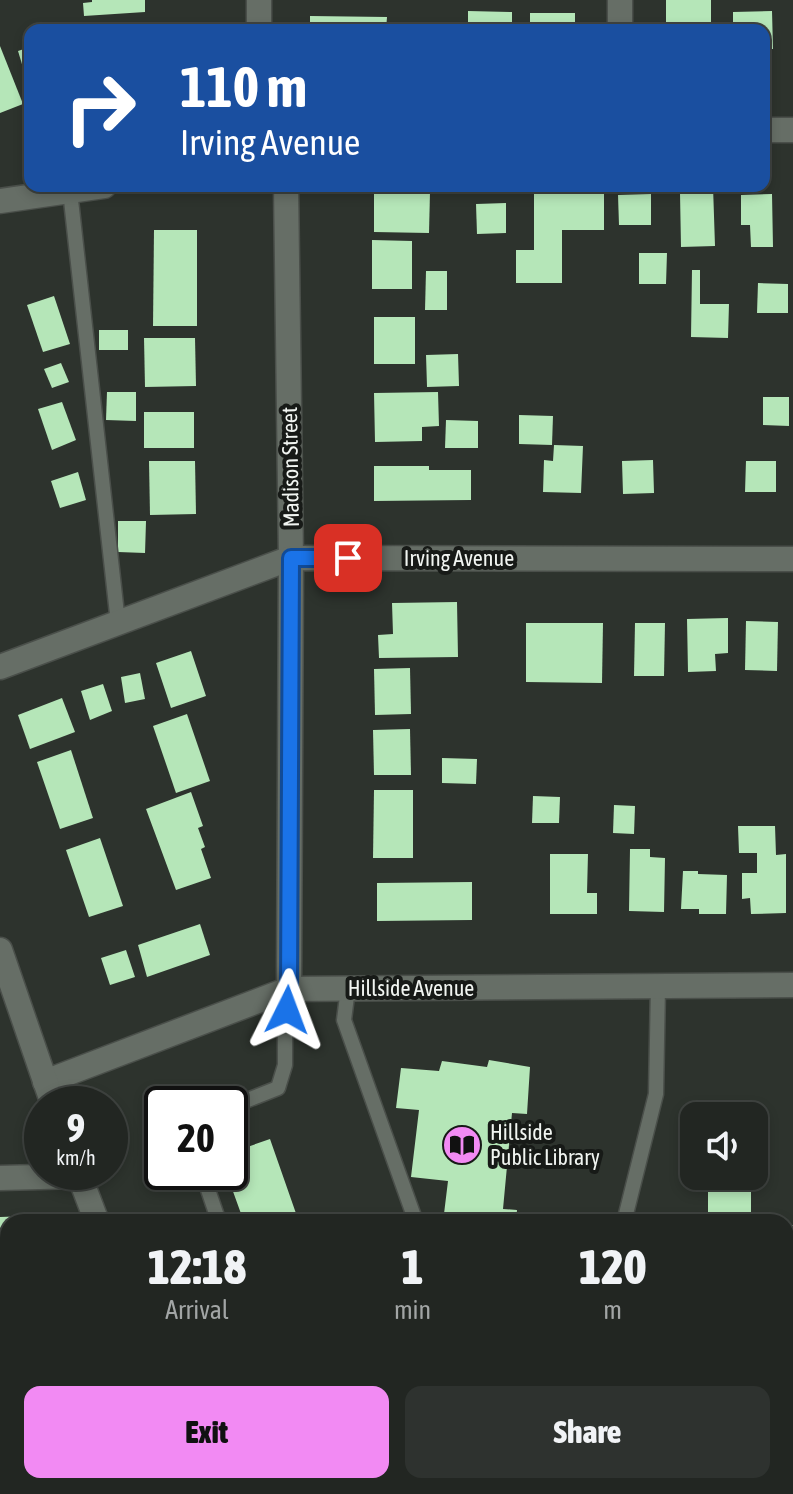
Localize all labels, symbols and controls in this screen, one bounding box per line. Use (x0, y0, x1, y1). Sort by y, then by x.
text: 110 m (180, 55, 307, 119)
icon: right (48, 56, 152, 160)
text: Irving Avenue (180, 121, 360, 163)
street label: Madison Street (276, 407, 304, 527)
pin (314, 524, 382, 592)
icon: arrive (326, 536, 370, 580)
street label: Irving Avenue (404, 545, 514, 571)
position arrow (245, 968, 329, 1052)
street label: Hillside Avenue (348, 975, 474, 1001)
speed limit sign: 20 (144, 1086, 248, 1190)
map controls (680, 1102, 768, 1190)
button: sound (680, 1102, 768, 1190)
text: 9 (67, 1105, 85, 1150)
place label: Hillside Public Library (490, 1119, 600, 1170)
library icon: Hillside Public Library (441, 1124, 483, 1166)
text: km/h (56, 1146, 96, 1169)
text: 12:18 (148, 1239, 246, 1294)
text: 1 (401, 1239, 424, 1294)
text: 120 (579, 1239, 646, 1294)
text: Arrival (165, 1295, 229, 1325)
text: min (394, 1295, 431, 1325)
text: m (603, 1295, 622, 1325)
button: Exit (24, 1386, 389, 1478)
button: Share (405, 1386, 770, 1478)

